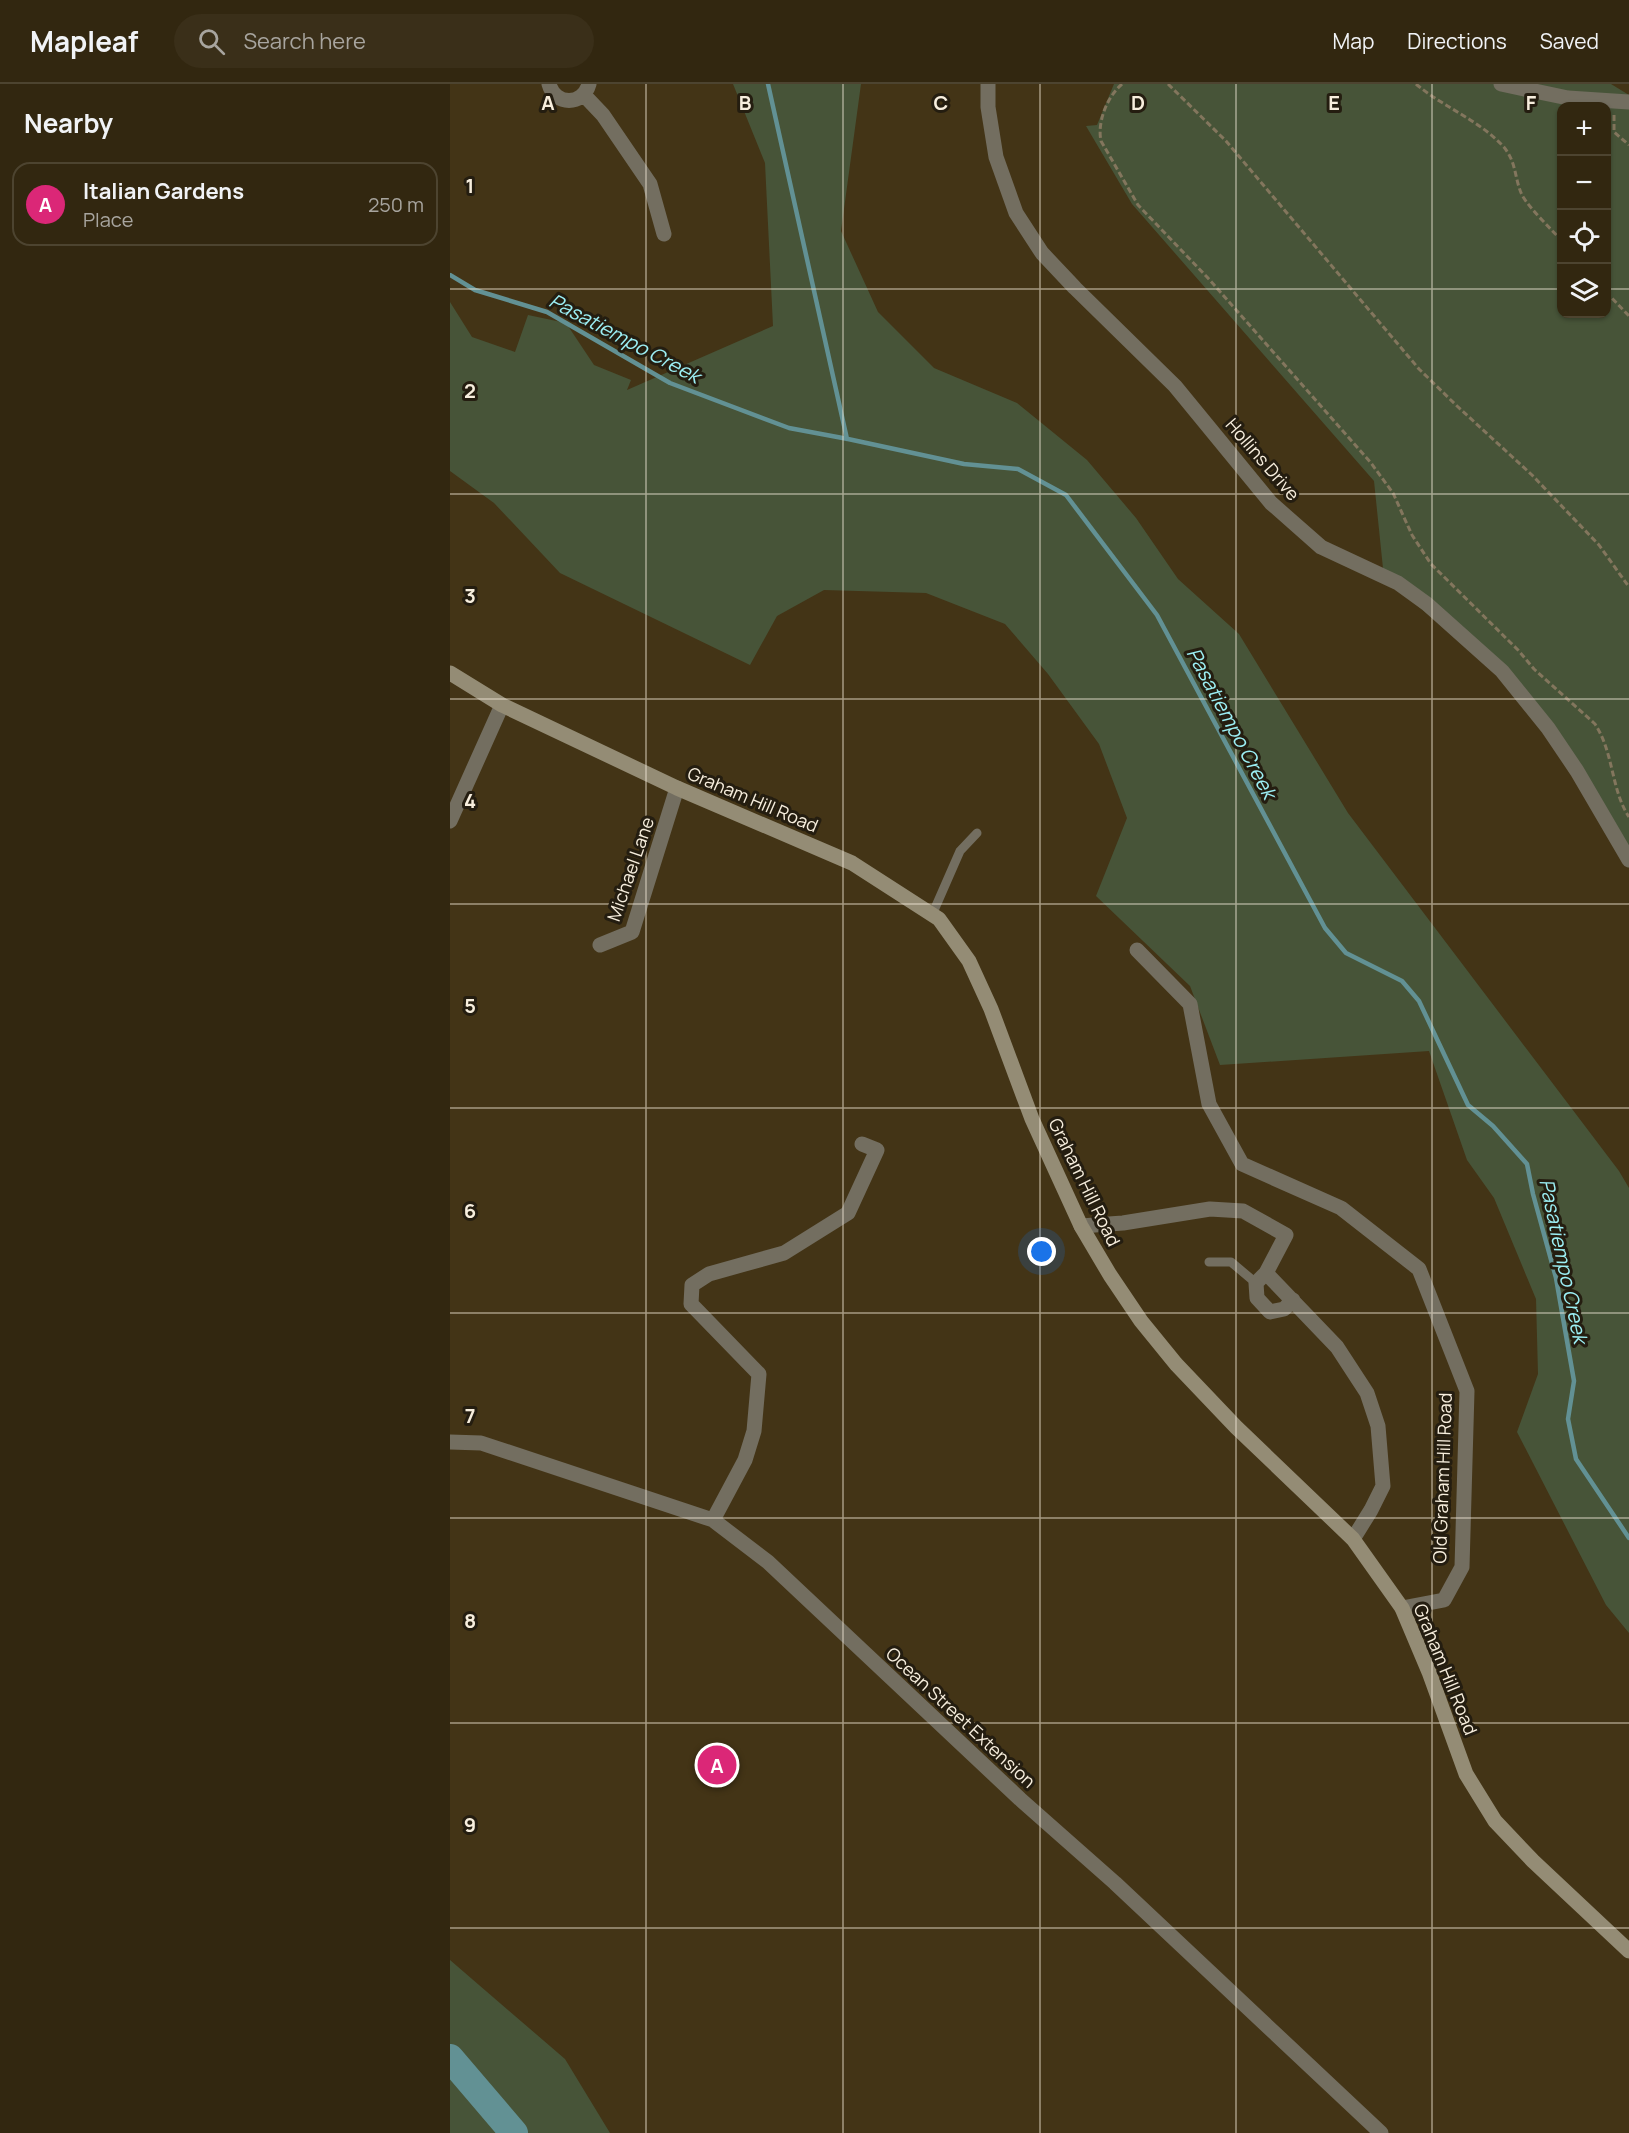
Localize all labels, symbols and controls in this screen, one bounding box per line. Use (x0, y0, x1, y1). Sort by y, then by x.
search box (174, 14, 594, 68)
text: Mapleaf (30, 22, 138, 60)
icon: search (195, 25, 228, 58)
text: Search here (243, 26, 366, 56)
text: Map (1333, 27, 1374, 55)
text: Directions (1407, 27, 1507, 55)
text: Saved (1540, 27, 1599, 55)
text: A (541, 89, 555, 116)
text: B (739, 89, 752, 116)
text: C (934, 89, 948, 116)
text: D (1131, 89, 1145, 116)
text: E (1328, 89, 1340, 116)
text: F (1526, 89, 1537, 116)
map controls (1557, 102, 1611, 318)
button: + (1557, 102, 1611, 156)
text: Nearby (24, 105, 113, 141)
button: − (1557, 156, 1611, 210)
text: 1 (466, 172, 474, 199)
text: Italian Gardens (83, 176, 244, 206)
text: A (39, 191, 52, 218)
text: 250 m (368, 191, 424, 218)
text: Place (83, 206, 133, 233)
button: locate (1557, 210, 1611, 264)
button: layers (1557, 264, 1611, 318)
water label: Pasatiempo Creek (545, 287, 708, 391)
text: 2 (464, 377, 476, 404)
street label: Hollins Drive (1221, 413, 1305, 505)
text: 3 (464, 582, 476, 609)
water label: Pasatiempo Creek (1181, 643, 1285, 806)
street label: Graham Hill Road (684, 761, 822, 837)
text: 4 (464, 787, 476, 814)
street label: Michael Lane (601, 814, 659, 924)
text: 5 (464, 992, 476, 1019)
street label: Graham Hill Road (1044, 1114, 1126, 1250)
water label: Pasatiempo Creek (1533, 1176, 1595, 1349)
text: 6 (464, 1197, 476, 1224)
your location (1027, 1237, 1056, 1266)
street label: Old Graham Hill Road (1427, 1392, 1457, 1564)
text: 7 (465, 1402, 475, 1429)
street label: Graham Hill Road (1409, 1600, 1483, 1738)
text: 8 (464, 1607, 476, 1634)
street label: Ocean Street Extension (881, 1641, 1041, 1793)
pin: A (698, 1742, 736, 1788)
text: 9 (464, 1811, 476, 1838)

